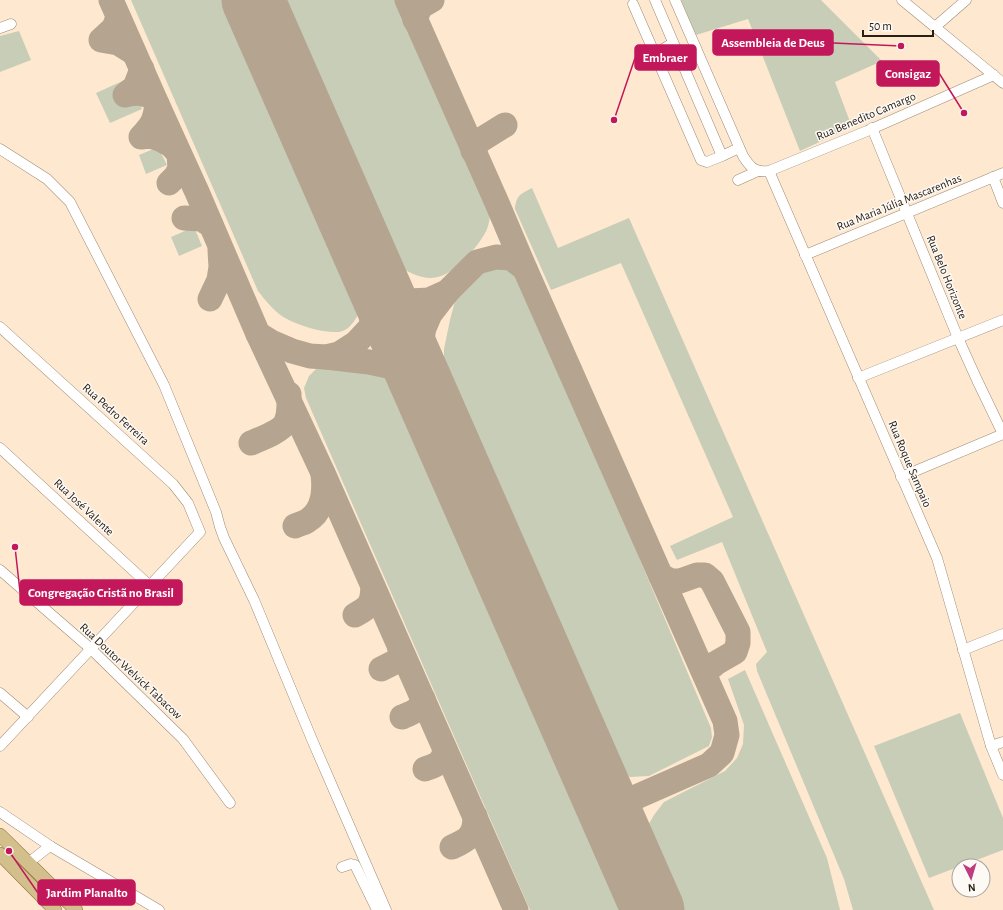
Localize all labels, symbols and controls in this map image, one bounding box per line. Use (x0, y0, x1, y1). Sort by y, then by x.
scale bar (863, 12, 933, 38)
text: 50 m (869, 20, 892, 32)
callout: Assembleia de Deus (713, 30, 833, 55)
text: Assembleia de Deus (721, 37, 825, 50)
callout: Embraer (635, 45, 696, 70)
text: Embraer (642, 52, 688, 65)
callout: Consigaz (877, 61, 939, 86)
text: Consigaz (885, 68, 932, 81)
street label: Rua Benedito Camargo (815, 90, 917, 142)
street label: Rua Maria Júlia Mascarenhas (835, 171, 963, 233)
street label: Rua Belo Horizonte (925, 233, 969, 321)
street label: Rua Pedro Ferreira (80, 381, 152, 447)
street label: Rua Roque Sampaio (886, 419, 934, 509)
street label: Rua José Valente (52, 476, 116, 538)
callout: Congregação Cristã no Brasil (20, 580, 182, 605)
text: Congregação Cristã no Brasil (28, 587, 174, 600)
street label: Rua Doutor Welvick Tabacow (78, 621, 184, 721)
north arrow (951, 858, 991, 898)
callout: Jardim Planalto (38, 880, 135, 905)
text: N (968, 882, 976, 893)
text: Jardim Planalto (46, 887, 128, 900)

